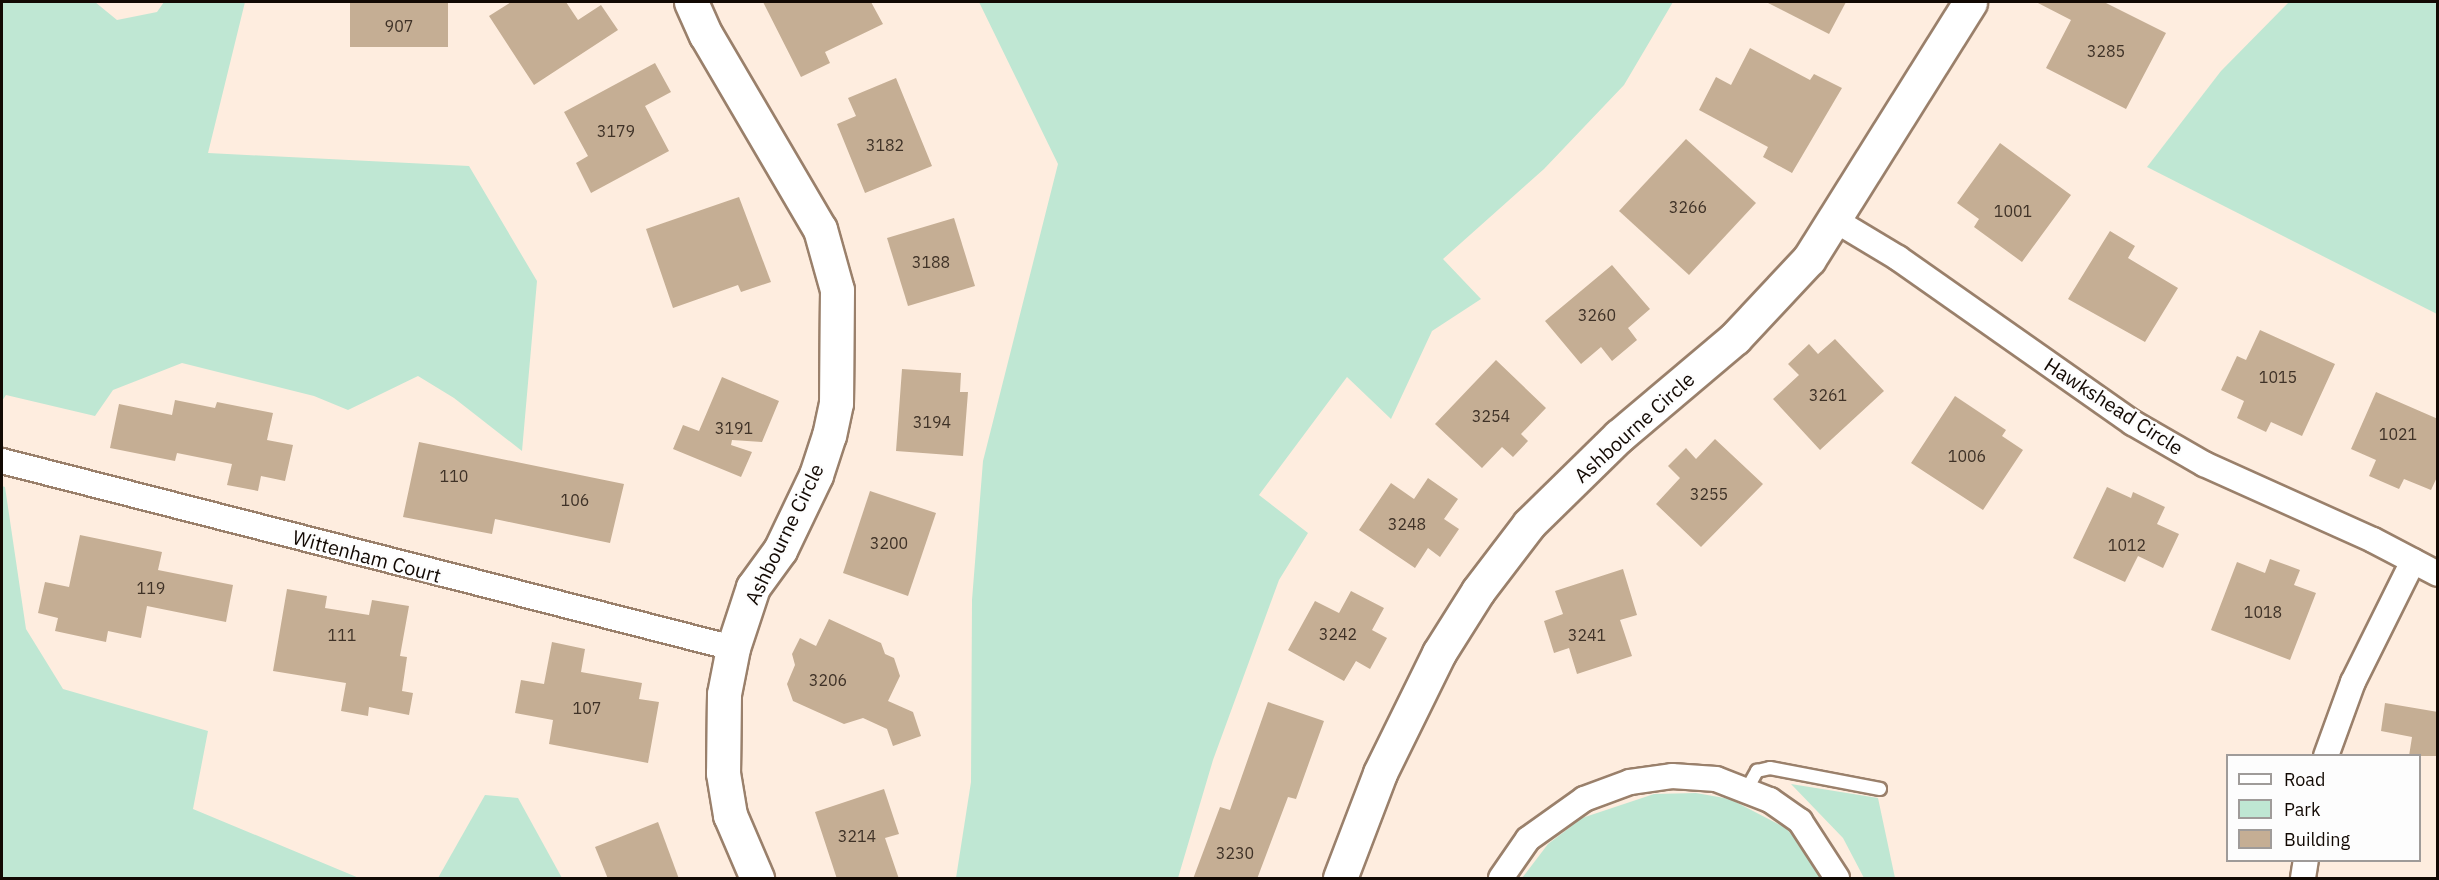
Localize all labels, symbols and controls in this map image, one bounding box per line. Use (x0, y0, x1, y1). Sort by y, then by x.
house number: 907 (385, 16, 413, 36)
house number: 3285 (2087, 41, 2125, 61)
house number: 3179 (597, 121, 635, 141)
house number: 3182 (866, 135, 904, 155)
house number: 3266 (1669, 197, 1707, 217)
house number: 1001 (1994, 201, 2032, 221)
house number: 3188 (912, 252, 950, 272)
house number: 3260 (1578, 305, 1616, 325)
street label: Hawkshead Circle (2040, 352, 2188, 460)
street label: Ashbourne Circle (1569, 367, 1699, 487)
house number: 1015 (2259, 367, 2297, 387)
house number: 3261 (1809, 385, 1847, 405)
house number: 3254 (1472, 406, 1510, 426)
house number: 3194 (913, 412, 951, 432)
house number: 3191 (715, 418, 753, 438)
house number: 1021 (2379, 424, 2417, 444)
house number: 1006 (1948, 446, 1986, 466)
street label: Ashbourne Circle (740, 460, 828, 608)
house number: 110 (440, 466, 468, 486)
house number: 3255 (1690, 484, 1728, 504)
house number: 106 (561, 490, 589, 510)
house number: 3248 (1388, 514, 1426, 534)
street label: Wittenham Court (290, 525, 444, 587)
house number: 3200 (870, 533, 908, 553)
house number: 1012 (2108, 535, 2146, 555)
house number: 119 (137, 578, 165, 598)
house number: 1018 (2244, 602, 2282, 622)
house number: 3242 (1319, 624, 1357, 644)
house number: 111 (328, 625, 356, 645)
house number: 3241 (1568, 625, 1606, 645)
house number: 3206 (809, 670, 847, 690)
house number: 107 (573, 698, 601, 718)
legend (2226, 754, 2421, 862)
text: Road (2284, 768, 2325, 791)
text: Park (2284, 798, 2320, 821)
house number: 3214 (838, 826, 876, 846)
text: Building (2284, 828, 2350, 851)
house number: 3230 (1216, 843, 1254, 863)

